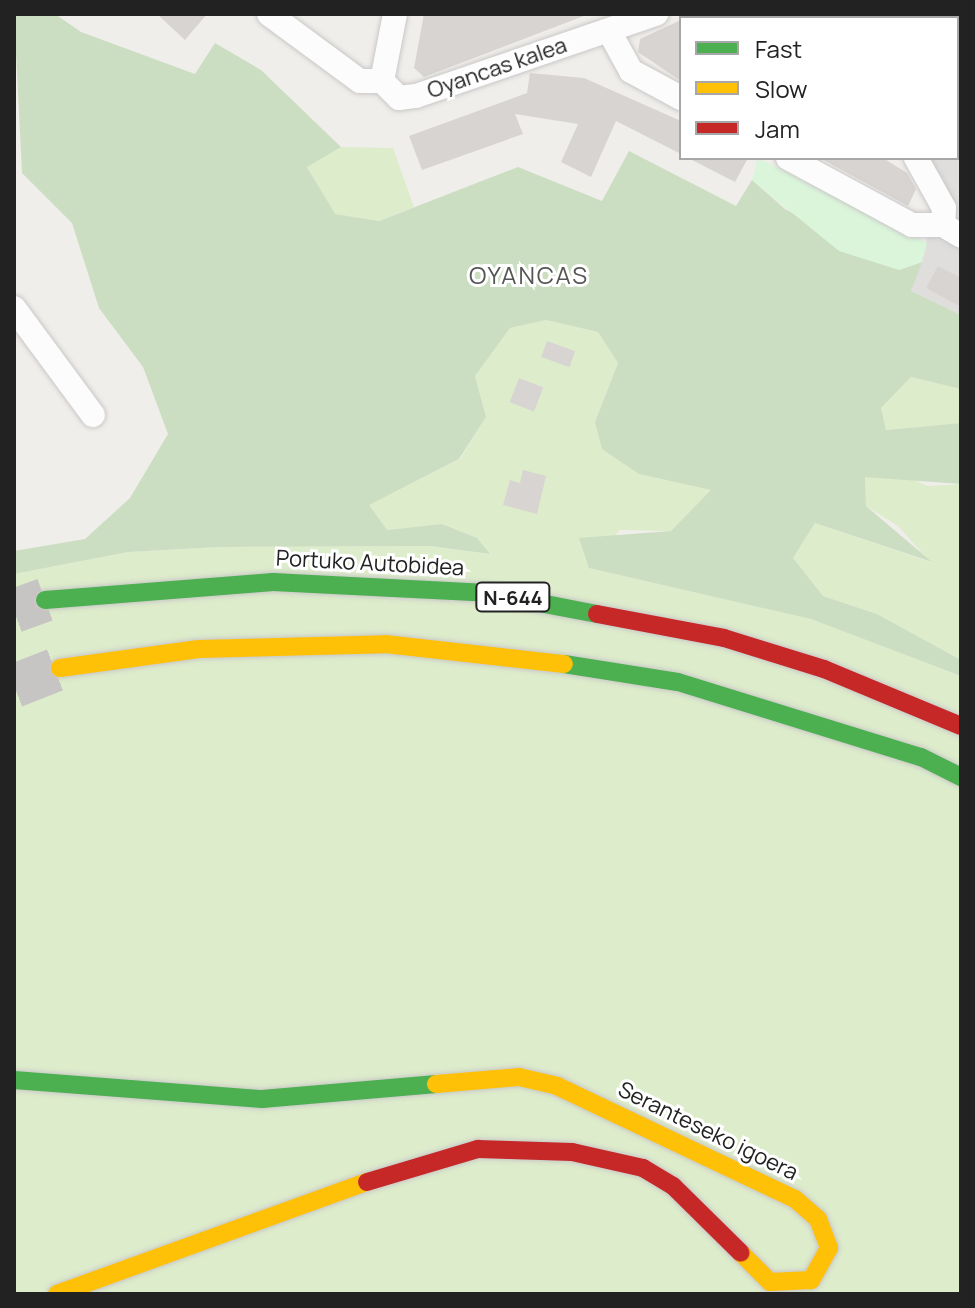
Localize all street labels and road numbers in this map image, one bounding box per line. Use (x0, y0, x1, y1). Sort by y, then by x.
street label: Oyancas kalea (424, 32, 570, 104)
street label: Portuko Autobidea (275, 545, 465, 581)
road number: N-644 (475, 581, 551, 613)
street label: Seranteseko igoera (614, 1076, 802, 1186)

